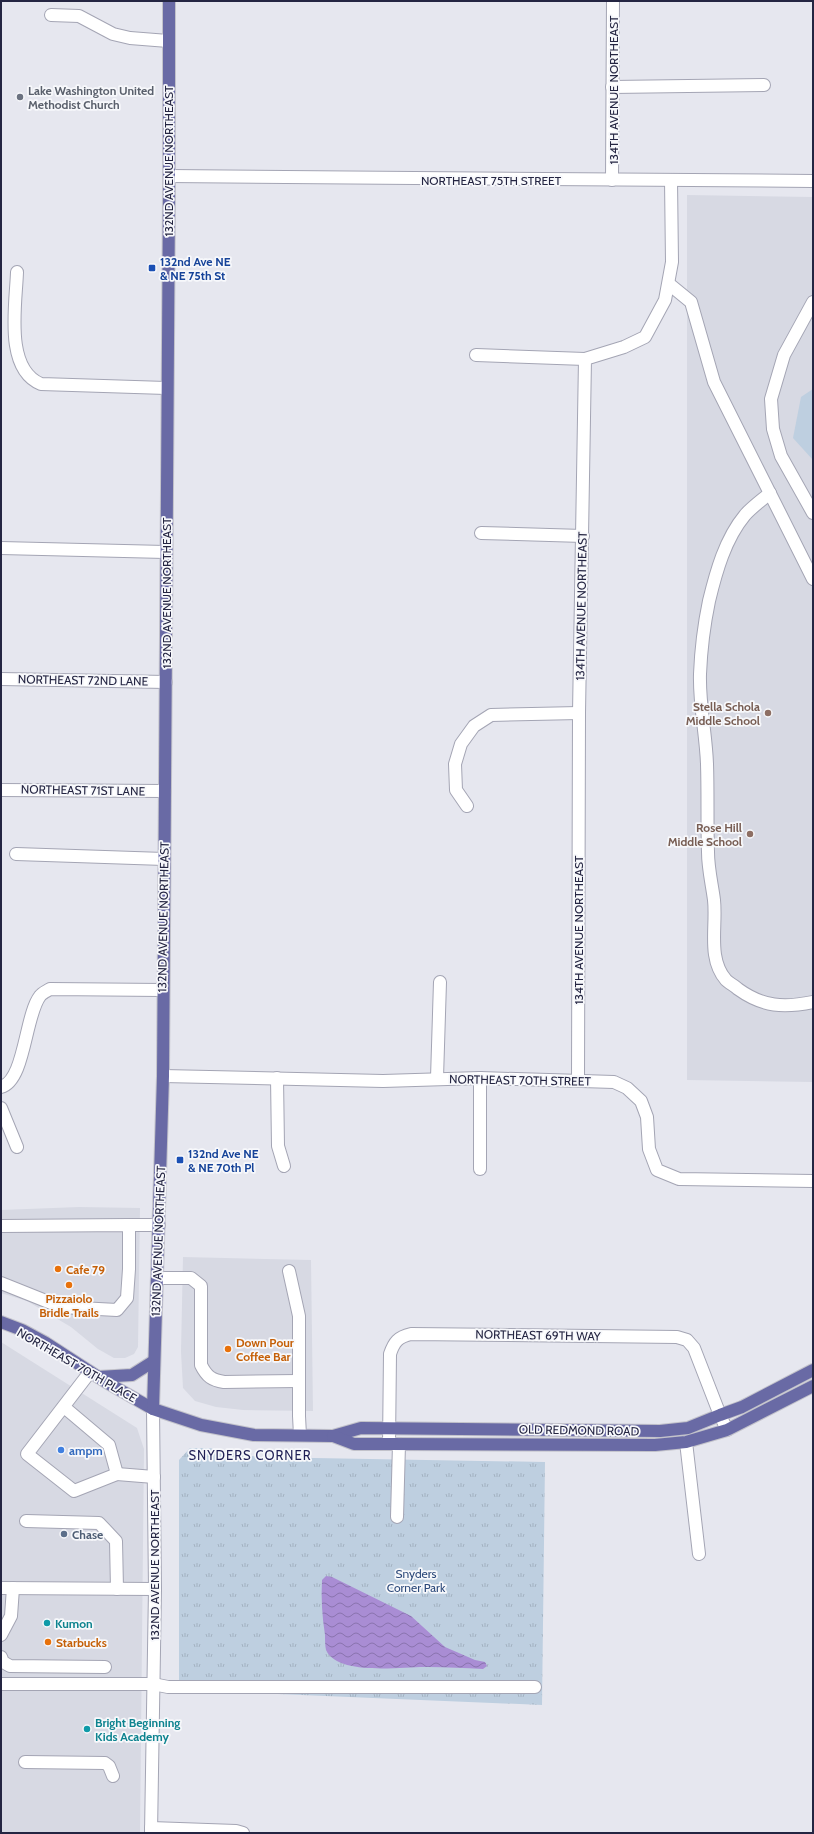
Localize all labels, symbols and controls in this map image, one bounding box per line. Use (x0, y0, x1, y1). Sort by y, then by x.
street label: 134TH AVENUE NORTHEAST (606, 15, 621, 165)
place label: Lake Washington United Methodist Church (28, 83, 154, 112)
street label: 132ND AVENUE NORTHEAST (161, 85, 176, 236)
marker: Lake Washington United Methodist Church (15, 92, 25, 102)
street label: NORTHEAST 75TH STREET (421, 173, 562, 188)
place label: 132nd Ave NE & NE 75th St (160, 254, 231, 283)
marker: 132nd Ave NE & NE 75th St (147, 263, 157, 273)
street label: 132ND AVENUE NORTHEAST (159, 517, 174, 668)
street label: 134TH AVENUE NORTHEAST (572, 531, 590, 681)
street label: NORTHEAST 72ND LANE (18, 671, 149, 689)
place label: Stella Schola Middle School (686, 699, 760, 728)
marker: Stella Schola Middle School (763, 708, 773, 718)
street label: NORTHEAST 71ST LANE (21, 781, 146, 799)
place label: Rose Hill Middle School (668, 820, 742, 849)
marker: Rose Hill Middle School (745, 829, 755, 839)
street label: 132ND AVENUE NORTHEAST (154, 841, 172, 993)
street label: 134TH AVENUE NORTHEAST (571, 855, 586, 1005)
street label: NORTHEAST 70TH STREET (449, 1071, 592, 1089)
place label: 132nd Ave NE & NE 70th Pl (188, 1146, 259, 1175)
marker: 132nd Ave NE & NE 70th Pl (175, 1155, 185, 1165)
street label: 132ND AVENUE NORTHEAST (148, 1165, 168, 1317)
place label: Cafe 79 (66, 1262, 105, 1277)
marker: Cafe 79 (53, 1264, 63, 1274)
marker: Pizzaiolo Bridle Trails (64, 1280, 74, 1290)
place label: Pizzaiolo Bridle Trails (39, 1291, 99, 1320)
street label: NORTHEAST 70TH PLACE (15, 1325, 140, 1406)
street label: NORTHEAST 69TH WAY (475, 1326, 601, 1344)
place label: Down Pour Coffee Bar (236, 1335, 294, 1364)
marker: Down Pour Coffee Bar (223, 1344, 233, 1354)
street label: OLD REDMOND ROAD (519, 1421, 640, 1439)
place label: ampm (69, 1443, 103, 1458)
marker: ampm (56, 1445, 66, 1455)
district label: SNYDERS CORNER (189, 1447, 312, 1463)
street label: 132ND AVENUE NORTHEAST (147, 1489, 162, 1640)
place label: Chase (72, 1527, 103, 1542)
marker: Chase (59, 1529, 69, 1539)
park label: Snyders Corner Park (387, 1566, 446, 1595)
place label: Kumon (55, 1616, 93, 1631)
marker: Kumon (42, 1618, 52, 1628)
place label: Starbucks (56, 1635, 107, 1650)
marker: Starbucks (43, 1637, 53, 1647)
place label: Bright Beginning Kids Academy (95, 1715, 180, 1744)
marker: Bright Beginning Kids Academy (82, 1724, 92, 1734)

